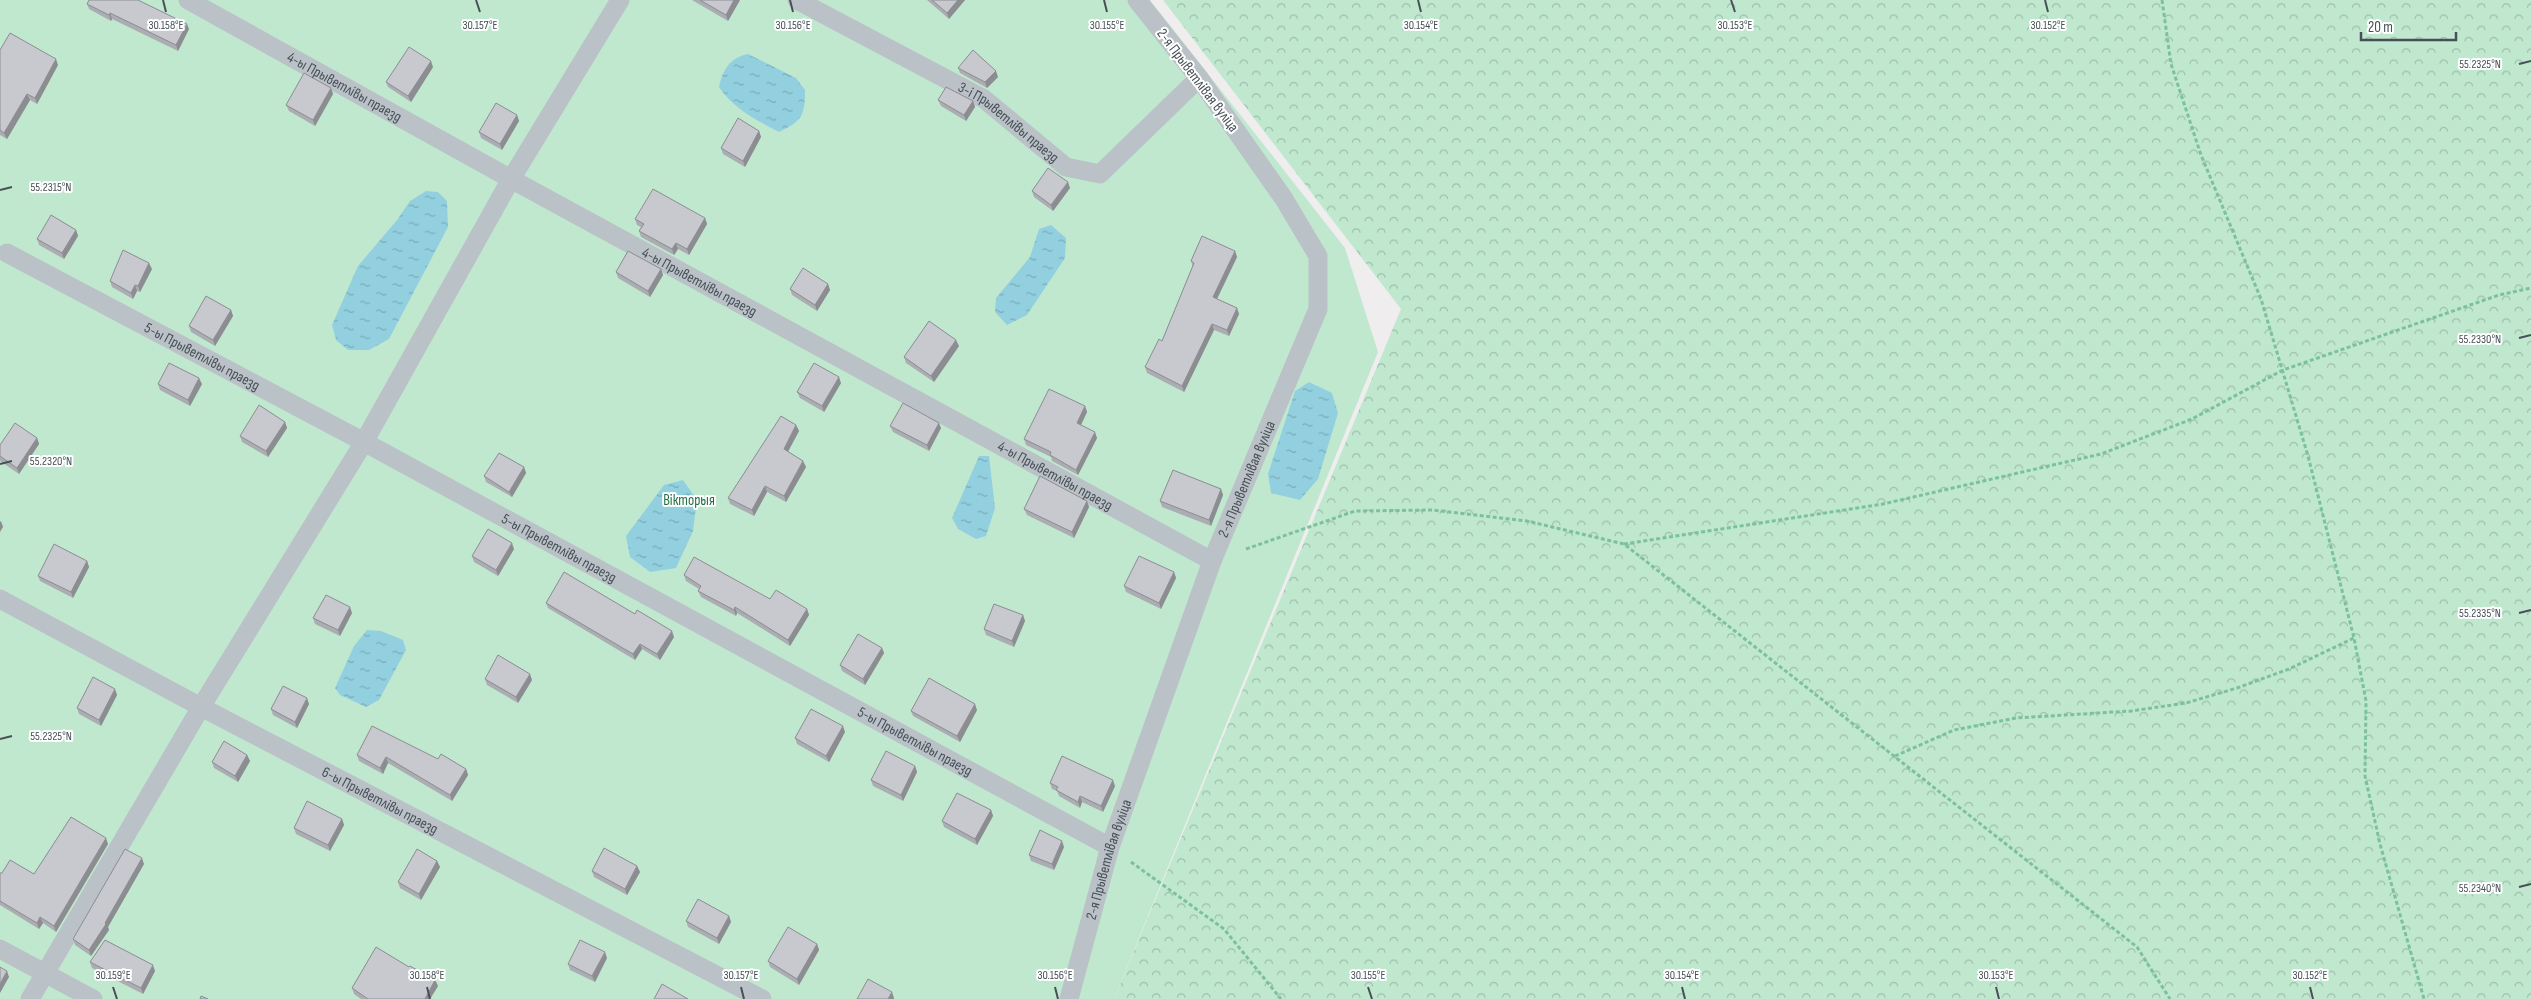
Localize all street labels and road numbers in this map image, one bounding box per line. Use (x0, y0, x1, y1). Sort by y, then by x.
street label: 2-я Прыветлівая вуліца (1152, 25, 1243, 136)
street label: 4-ы Прыветлівы праезд (284, 48, 405, 127)
street label: 3-і Прыветлівы праезд (955, 78, 1063, 167)
street label: 4-ы Прыветлівы праезд (638, 243, 760, 321)
street label: 5-ы Прыветлівы праезд (141, 318, 263, 395)
street label: 2-я Прыветлівая вуліца (1214, 418, 1280, 540)
street label: 4-ы Прыветлівы праезд (994, 437, 1116, 515)
street label: 5-ы Прыветлівы праезд (498, 509, 620, 587)
street label: 5-ы Прыветлівы праезд (854, 703, 976, 781)
street label: 6-ы Прыветлівы праезд (318, 762, 441, 839)
street label: 2-я Прыветлівая вуліца (1082, 797, 1136, 922)

